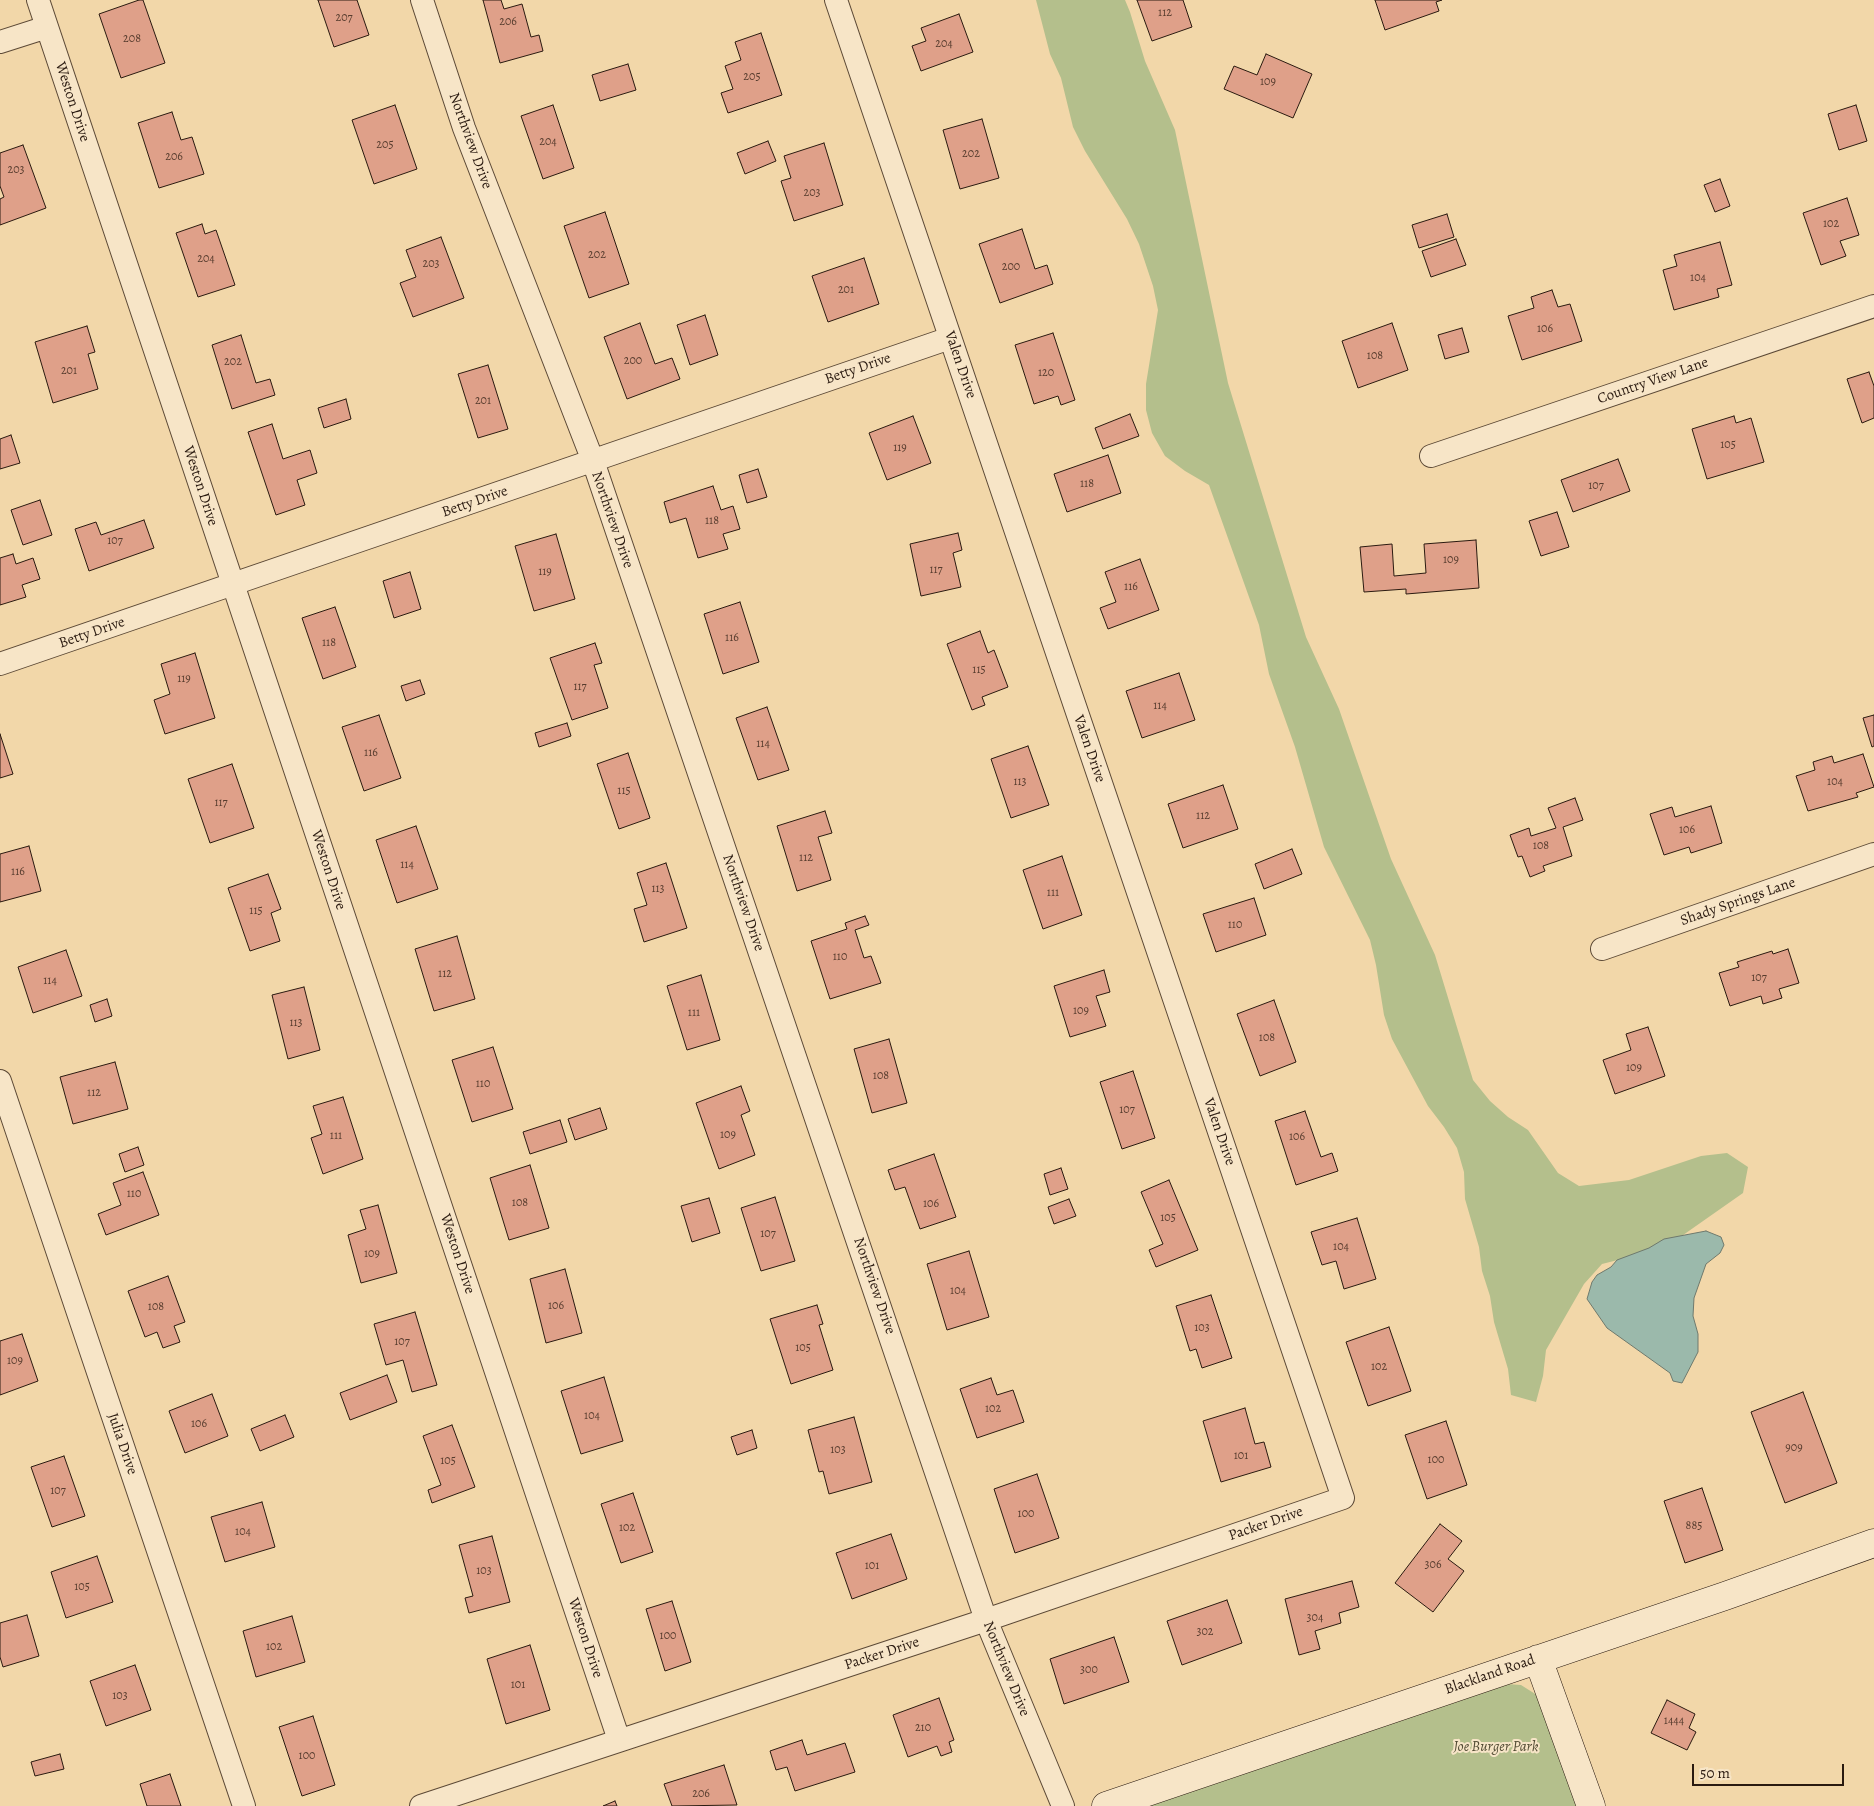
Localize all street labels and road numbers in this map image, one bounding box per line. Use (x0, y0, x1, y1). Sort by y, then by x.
street label: Weston Drive (51, 60, 93, 144)
street label: Northview Drive (444, 90, 496, 192)
street label: Valen Drive (940, 329, 980, 401)
street label: Betty Drive (823, 349, 893, 389)
street label: Country View Lane (1595, 354, 1711, 408)
street label: Weston Drive (179, 444, 221, 528)
street label: Northview Drive (587, 469, 637, 571)
street label: Betty Drive (440, 482, 510, 522)
street label: Betty Drive (57, 613, 127, 653)
street label: Valen Drive (1069, 713, 1109, 785)
street label: Weston Drive (307, 828, 349, 912)
street label: Northview Drive (718, 852, 768, 954)
street label: Shady Springs Lane (1678, 874, 1798, 930)
street label: Valen Drive (1199, 1096, 1239, 1168)
street label: Weston Drive (436, 1212, 478, 1296)
street label: Northview Drive (849, 1235, 899, 1337)
street label: Julia Drive (103, 1411, 141, 1477)
street label: Packer Drive (1226, 1503, 1306, 1545)
street label: Weston Drive (564, 1596, 606, 1680)
street label: Northview Drive (979, 1619, 1033, 1719)
street label: Packer Drive (842, 1633, 922, 1675)
street label: Blackland Road (1442, 1651, 1538, 1699)

